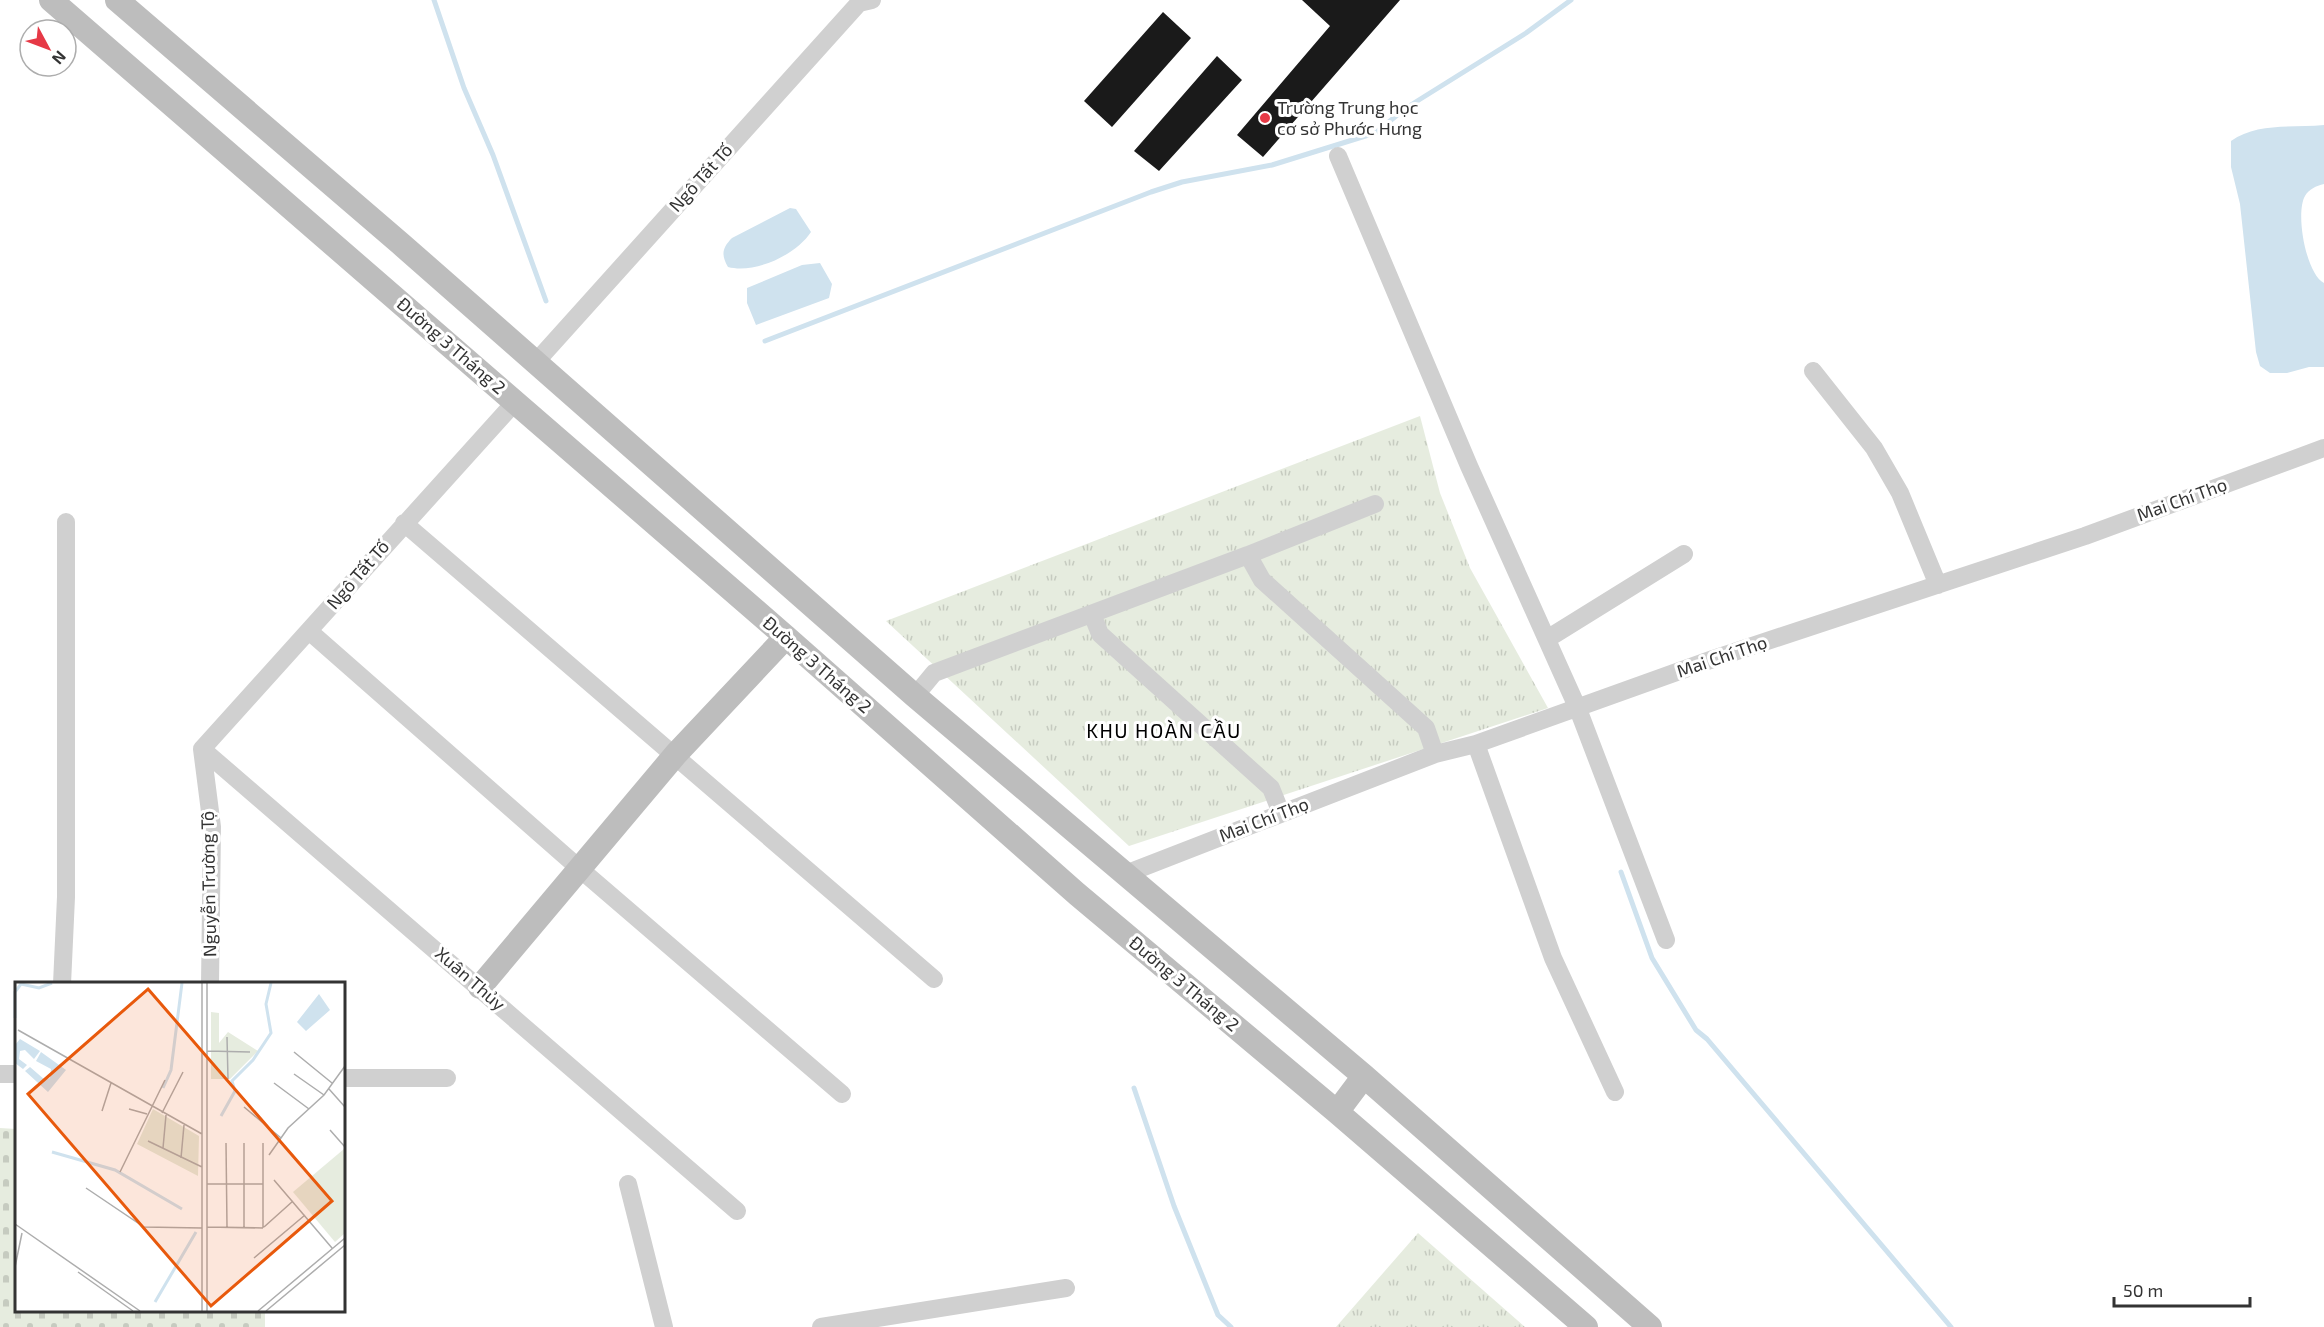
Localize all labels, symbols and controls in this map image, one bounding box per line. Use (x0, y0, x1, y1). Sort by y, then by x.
north arrow (18, 18, 78, 78)
text: N (49, 48, 71, 69)
place label: Trường Trung học cơ sở Phước Hưng (1277, 96, 1422, 139)
marker: Trường Trung học cơ sở Phước Hưng (1258, 111, 1272, 125)
street label: Ngô Tất Tố (664, 139, 737, 216)
street label: Đường 3 Tháng 2 (393, 292, 510, 398)
street label: Mai Chí Thọ (2134, 473, 2230, 525)
street label: Ngô Tất Tố (321, 535, 393, 613)
street label: Đường 3 Tháng 2 (759, 611, 876, 717)
street label: Mai Chí Thọ (1674, 630, 1770, 682)
district label: KHU HOÀN CẦU (1086, 718, 1242, 742)
street label: Mai Chí Thọ (1216, 792, 1312, 846)
street label: Nguyễn Trường Tộ (196, 811, 220, 957)
street label: Đường 3 Tháng 2 (1125, 931, 1244, 1036)
street label: Xuân Thủy (431, 942, 511, 1015)
inset map (15, 982, 345, 1312)
scale bar (2114, 1270, 2250, 1308)
text: 50 m (2123, 1279, 2163, 1301)

